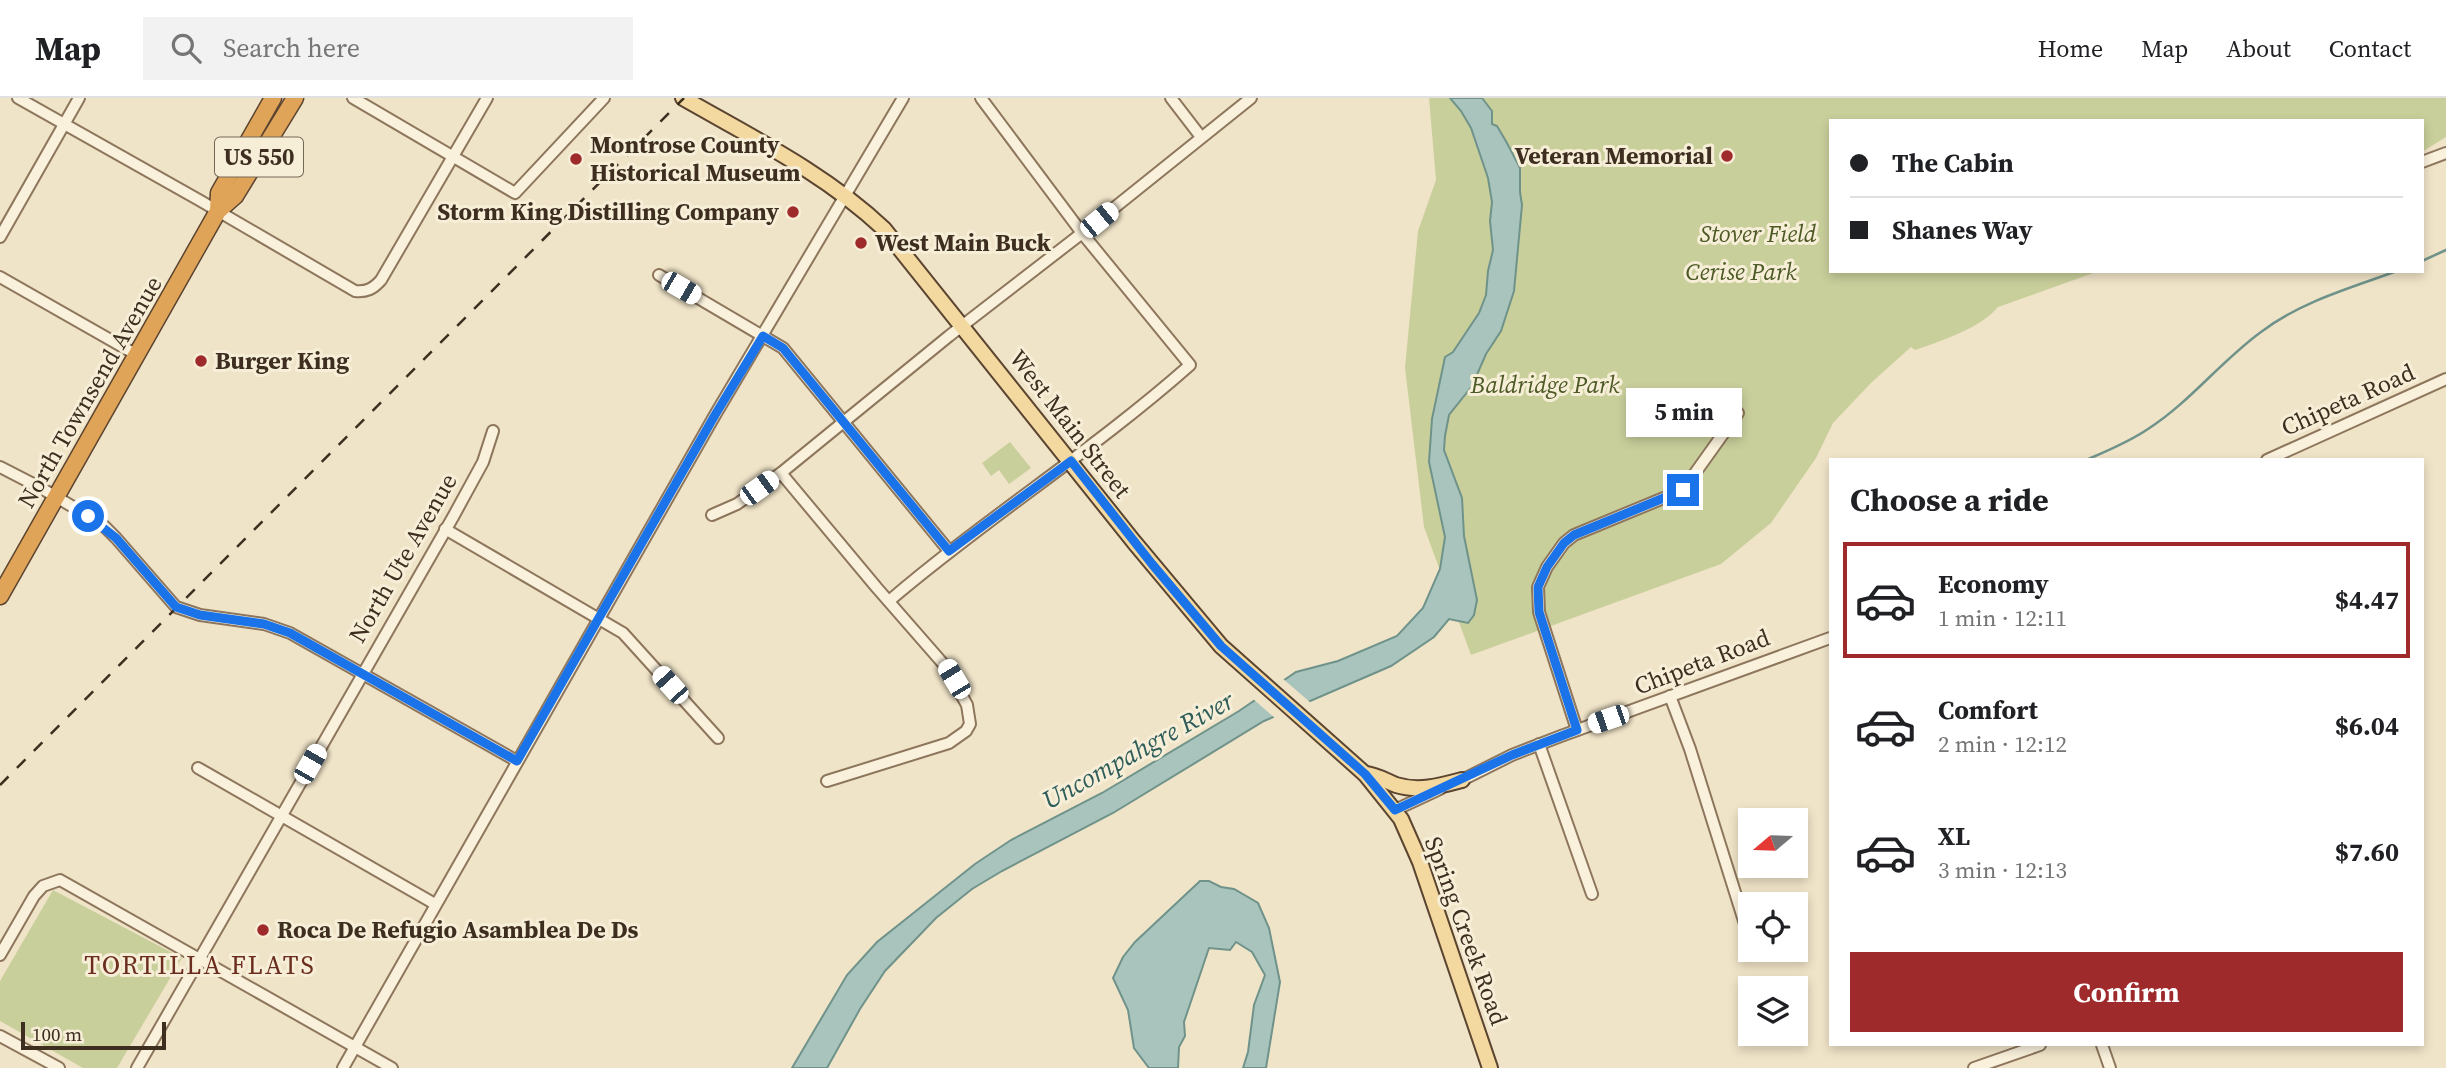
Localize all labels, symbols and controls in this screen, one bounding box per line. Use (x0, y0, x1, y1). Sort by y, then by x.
search box (143, 17, 633, 80)
text: Map (35, 26, 101, 71)
icon: search (167, 29, 205, 67)
text: Search here (223, 30, 360, 66)
text: Home (2038, 32, 2103, 65)
text: Map (2141, 32, 2188, 65)
text: About (2226, 32, 2291, 65)
text: Contact (2329, 32, 2411, 65)
place label: Montrose County Historical Museum (590, 128, 801, 189)
road number: US 550 (215, 138, 303, 176)
place label: Veteran Memorial (1515, 139, 1713, 172)
text: The Cabin (1892, 145, 2014, 181)
marker: Veteran Memorial (1719, 148, 1735, 164)
marker: Montrose County Historical Museum (568, 151, 584, 167)
place label: Storm King Distilling Company (437, 195, 779, 228)
car (1077, 199, 1122, 241)
marker: Storm King Distilling Company (785, 204, 801, 220)
text: Shanes Way (1892, 212, 2033, 248)
park label: Stover Field (1700, 217, 1817, 250)
place label: West Main Buck (875, 226, 1051, 259)
marker: West Main Buck (853, 235, 869, 251)
park label: Cerise Park (1686, 255, 1797, 288)
car (658, 268, 705, 308)
street label: North Townsend Avenue (10, 270, 169, 514)
street label: West Main Street (1002, 343, 1139, 505)
place label: Burger King (215, 344, 349, 377)
marker: Burger King (193, 353, 209, 369)
street label: Chipeta Road (2276, 355, 2420, 444)
park label: Baldridge Park (1470, 368, 1620, 401)
callout: 5 min (1625, 388, 1741, 438)
text: 5 min (1654, 396, 1714, 428)
street label: North Ute Avenue (341, 467, 464, 648)
car (736, 467, 783, 509)
route end (1667, 474, 1699, 506)
text: Choose a ride (1850, 478, 2049, 522)
route start (72, 500, 104, 532)
text: Economy (1938, 566, 2049, 602)
icon: car (1854, 569, 1917, 632)
text: $4.47 (2335, 582, 2399, 618)
text: 1 min · 12:11 (1938, 602, 2067, 634)
street label: Chipeta Road (1629, 620, 1775, 703)
car (935, 656, 974, 702)
car (649, 662, 692, 708)
water label: Uncompahgre River (1036, 682, 1241, 818)
text: Comfort (1938, 692, 2038, 728)
icon: car (1854, 695, 1917, 758)
car (1585, 702, 1632, 736)
text: $6.04 (2335, 708, 2399, 744)
text: 2 min · 12:12 (1938, 728, 2067, 760)
car (291, 741, 330, 787)
north arrow (1738, 808, 1808, 878)
map controls (1738, 808, 1808, 1046)
text: XL (1938, 818, 1970, 854)
icon: car (1854, 821, 1917, 884)
street label: Spring Creek Road (1417, 832, 1516, 1030)
text: $7.60 (2335, 834, 2399, 870)
text: 3 min · 12:13 (1938, 854, 2067, 886)
button: locate (1738, 892, 1808, 962)
place label: Roca De Refugio Asamblea De Ds (277, 913, 639, 946)
marker: Roca De Refugio Asamblea De Ds (255, 922, 271, 938)
district label: TORTILLA FLATS (84, 947, 316, 983)
button: Confirm (1850, 952, 2403, 1032)
button: layers (1738, 976, 1808, 1046)
scale bar (21, 1019, 166, 1051)
text: 100 m (32, 1021, 82, 1047)

